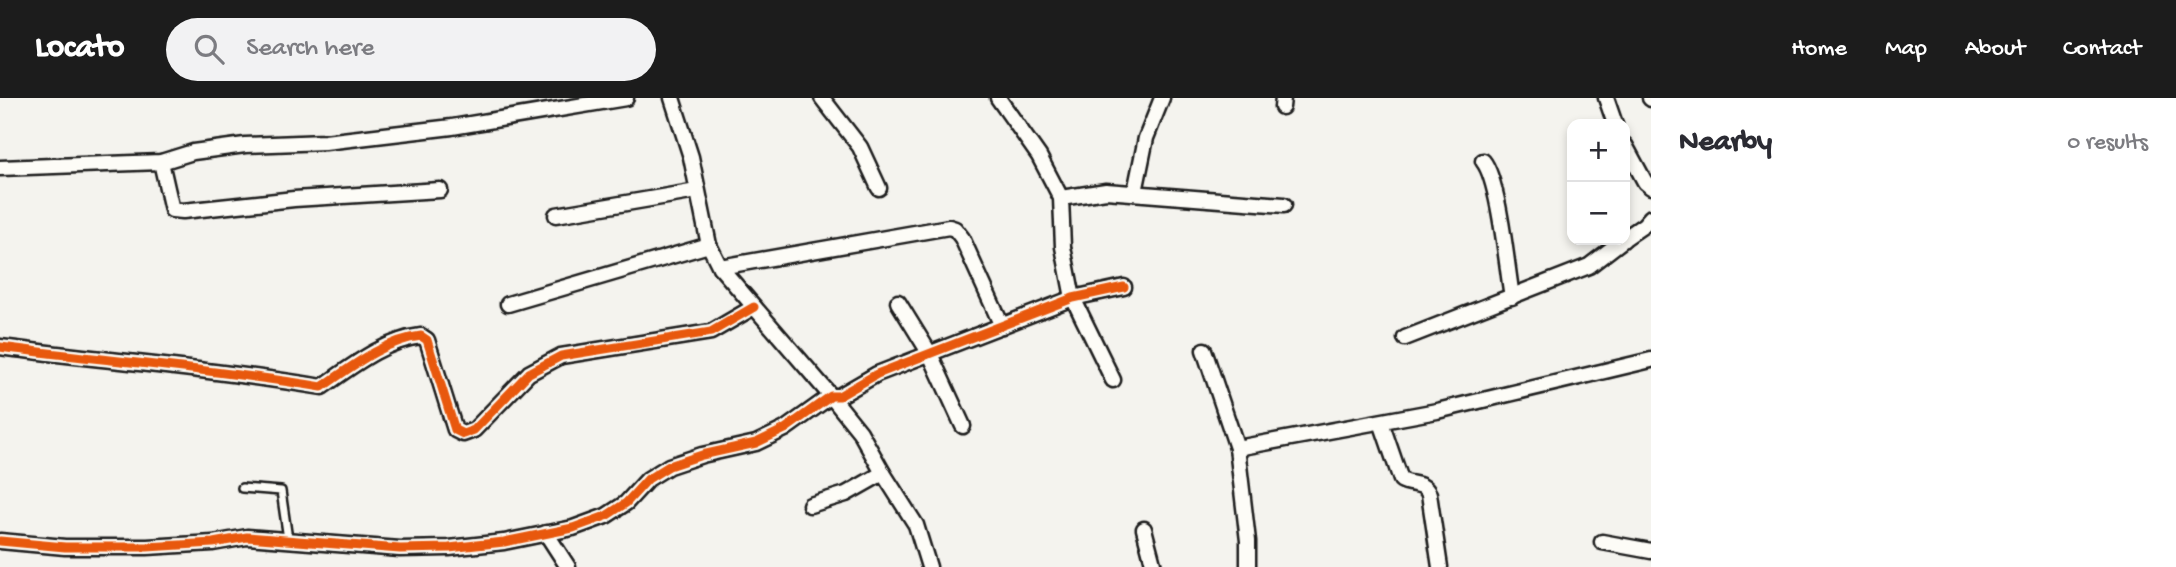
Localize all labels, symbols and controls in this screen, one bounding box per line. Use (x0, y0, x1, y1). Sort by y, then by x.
search box (166, 18, 656, 81)
text: Locato (35, 30, 124, 68)
icon: search (190, 30, 228, 68)
text: Search here (246, 34, 374, 65)
text: Home (1791, 35, 1847, 64)
text: Map (1885, 35, 1927, 64)
text: About (1965, 35, 2025, 64)
text: Contact (2063, 35, 2141, 64)
map controls (1567, 119, 1630, 245)
button: + (1567, 119, 1630, 182)
text: Nearby (1679, 126, 1772, 161)
text: 0 results (2067, 130, 2148, 157)
button: − (1567, 182, 1630, 245)

